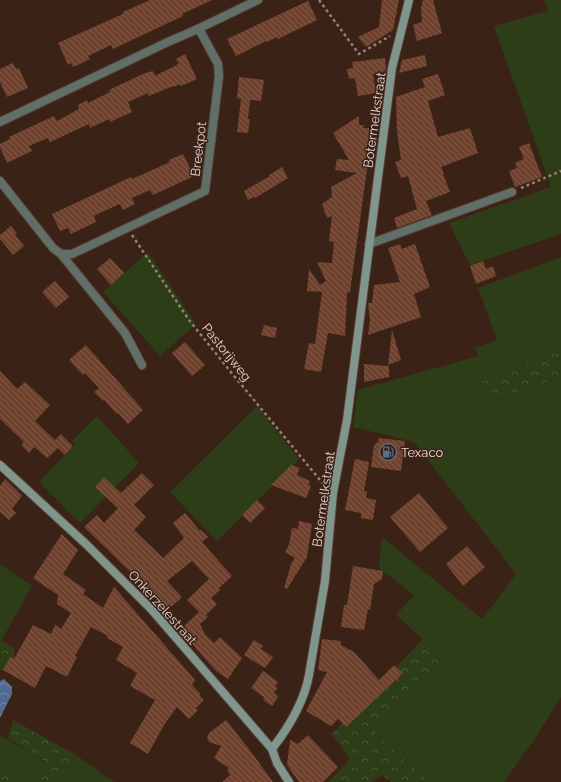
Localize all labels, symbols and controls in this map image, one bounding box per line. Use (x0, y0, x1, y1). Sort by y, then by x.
street label: Botermelkstraat (360, 71, 389, 169)
street label: Breekpot (188, 120, 209, 177)
street label: Pastorijweg (199, 321, 254, 384)
fuel station icon: Texaco (378, 442, 398, 462)
place label: Texaco (401, 445, 443, 460)
street label: Botermelkstraat (309, 450, 338, 548)
street label: Onkerzelestraat (125, 567, 200, 648)

